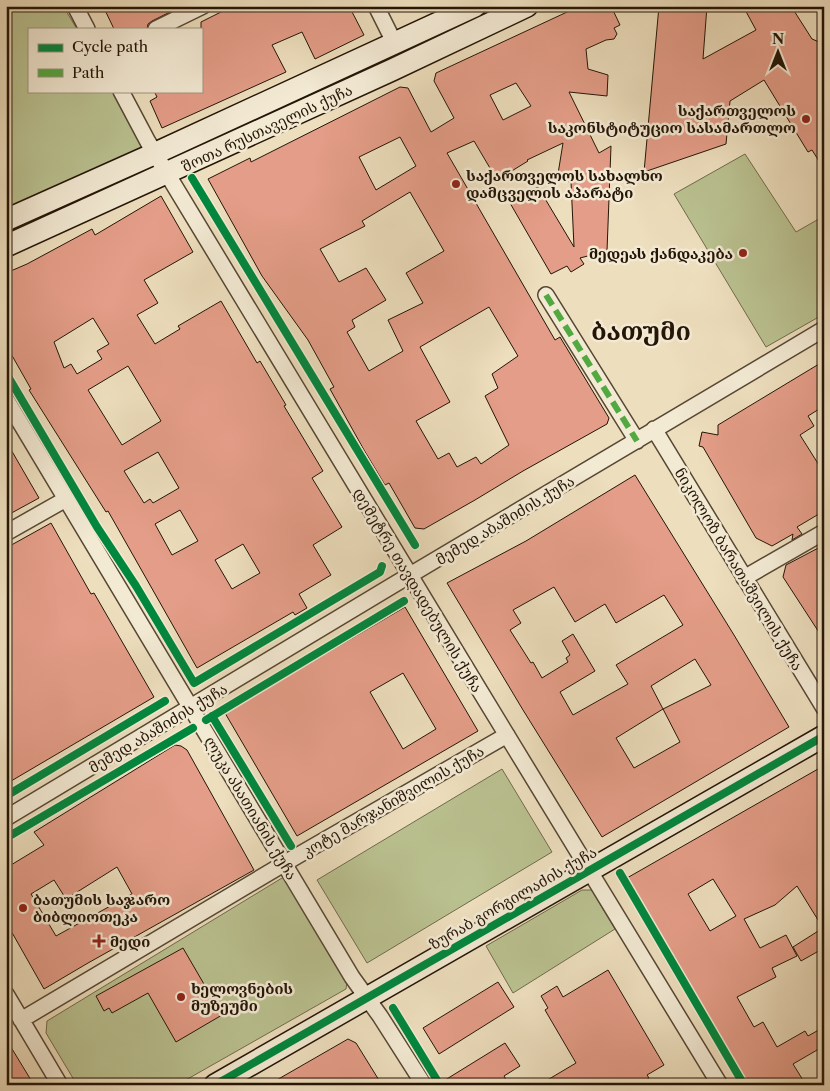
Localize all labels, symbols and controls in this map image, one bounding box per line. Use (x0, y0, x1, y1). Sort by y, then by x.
legend (28, 28, 202, 92)
north arrow (752, 28, 802, 78)
text: N (772, 30, 784, 48)
text: Cycle path (72, 37, 149, 56)
text: Path (72, 63, 105, 82)
street label: შოთა რუსთაველის ქუჩა (179, 80, 355, 176)
place label: საქართველოს საკონსტიტუციო სასამართლო (548, 101, 796, 137)
marker: საქართველოს საკონსტიტუციო სასამართლო (800, 113, 812, 125)
place label: საქართველოს სახალხო დამცველის აპარატი (466, 166, 663, 202)
marker: საქართველოს სახალხო დამცველის აპარატი (450, 178, 462, 190)
place label: მედეას ქანდაკება (589, 244, 733, 263)
marker: მედეას ქანდაკება (737, 247, 749, 259)
district label: ბათუმი (591, 316, 691, 347)
street label: ნიკოლოზ ბარათაშვილის ქუჩა (671, 464, 807, 674)
street label: მემედ აბაშიძის ქუჩა (432, 471, 578, 569)
street label: დემეტრე თავდადებულის ქუჩა (349, 484, 487, 696)
street label: მემედ აბაშიძის ქუჩა (85, 679, 231, 777)
street label: ლუკა ასათიანის ქუჩა (201, 733, 301, 883)
street label: კოტე მარჯანიშვილის ქუჩა (299, 741, 487, 861)
street label: ზურაბ გორგილაძის ქუჩა (426, 842, 600, 954)
place label: ბათუმის საჯარო ბიბლიოთეკა (33, 890, 170, 926)
marker: ბათუმის საჯარო ბიბლიოთეკა (17, 902, 29, 914)
place label: მედი (110, 932, 150, 951)
marker: მედი (92, 934, 106, 948)
place label: ხელოვნების მუზეუმი (191, 979, 293, 1015)
marker: ხელოვნების მუზეუმი (175, 991, 187, 1003)

